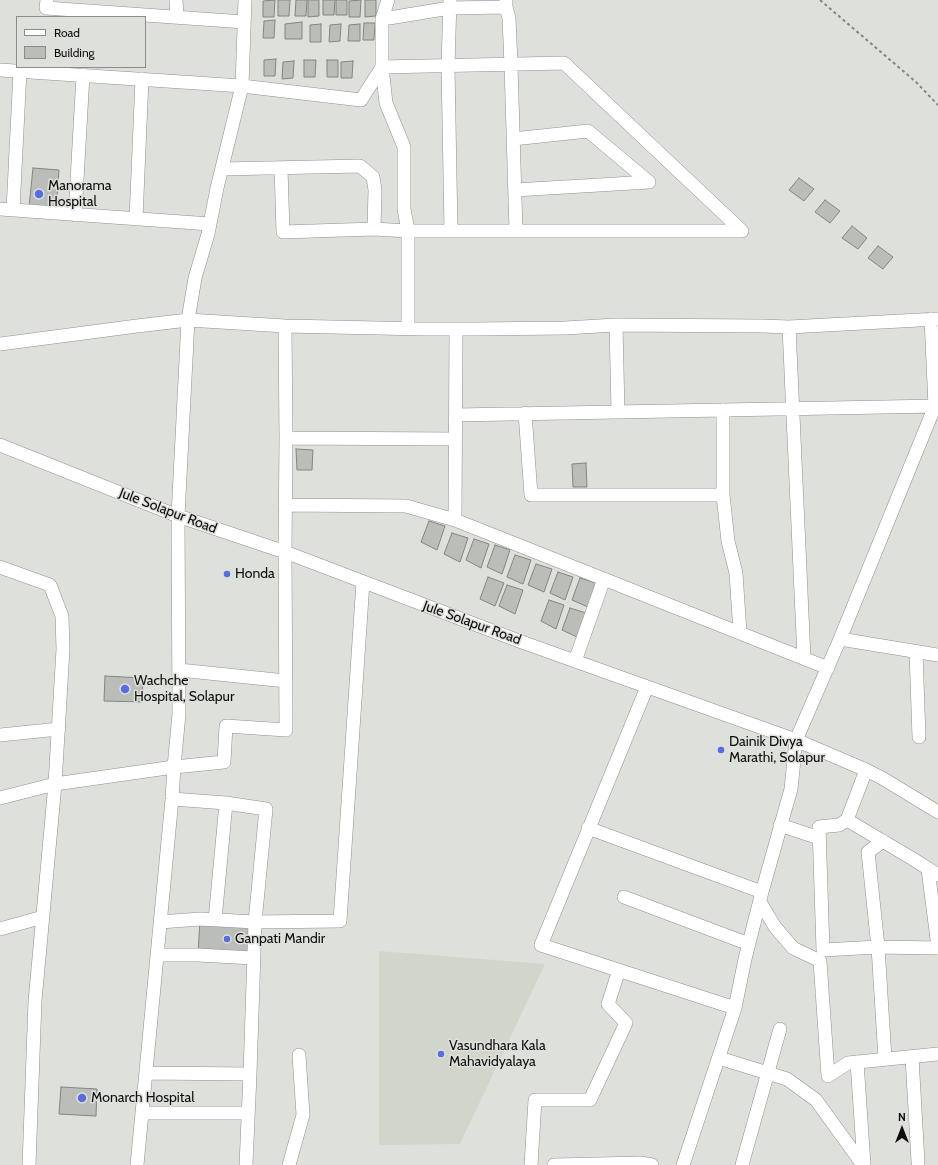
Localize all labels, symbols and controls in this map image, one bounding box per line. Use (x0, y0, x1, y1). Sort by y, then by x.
legend (16, 16, 146, 68)
text: Road (54, 25, 80, 40)
text: Building (54, 45, 95, 60)
place label: Manorama Hospital (48, 178, 112, 210)
marker: Manorama Hospital (33, 188, 45, 200)
street label: Jule Solapur Road (117, 485, 219, 537)
place label: Honda (235, 566, 275, 582)
marker: Honda (222, 569, 232, 579)
street label: Jule Solapur Road (421, 597, 523, 649)
place label: Wachche Hospital, Solapur (134, 673, 234, 706)
marker: Wachche Hospital, Solapur (119, 683, 131, 695)
place label: Dainik Divya Marathi, Solapur (729, 734, 825, 766)
marker: Dainik Divya Marathi, Solapur (716, 745, 726, 755)
place label: Ganpati Mandir (235, 931, 325, 947)
marker: Ganpati Mandir (222, 934, 232, 944)
place label: Vasundhara Kala Mahavidyalaya (449, 1038, 546, 1070)
marker: Vasundhara Kala Mahavidyalaya (436, 1049, 446, 1059)
place label: Monarch Hospital (91, 1090, 194, 1106)
marker: Monarch Hospital (76, 1092, 88, 1104)
north arrow (882, 1109, 922, 1149)
text: N (898, 1110, 906, 1124)

